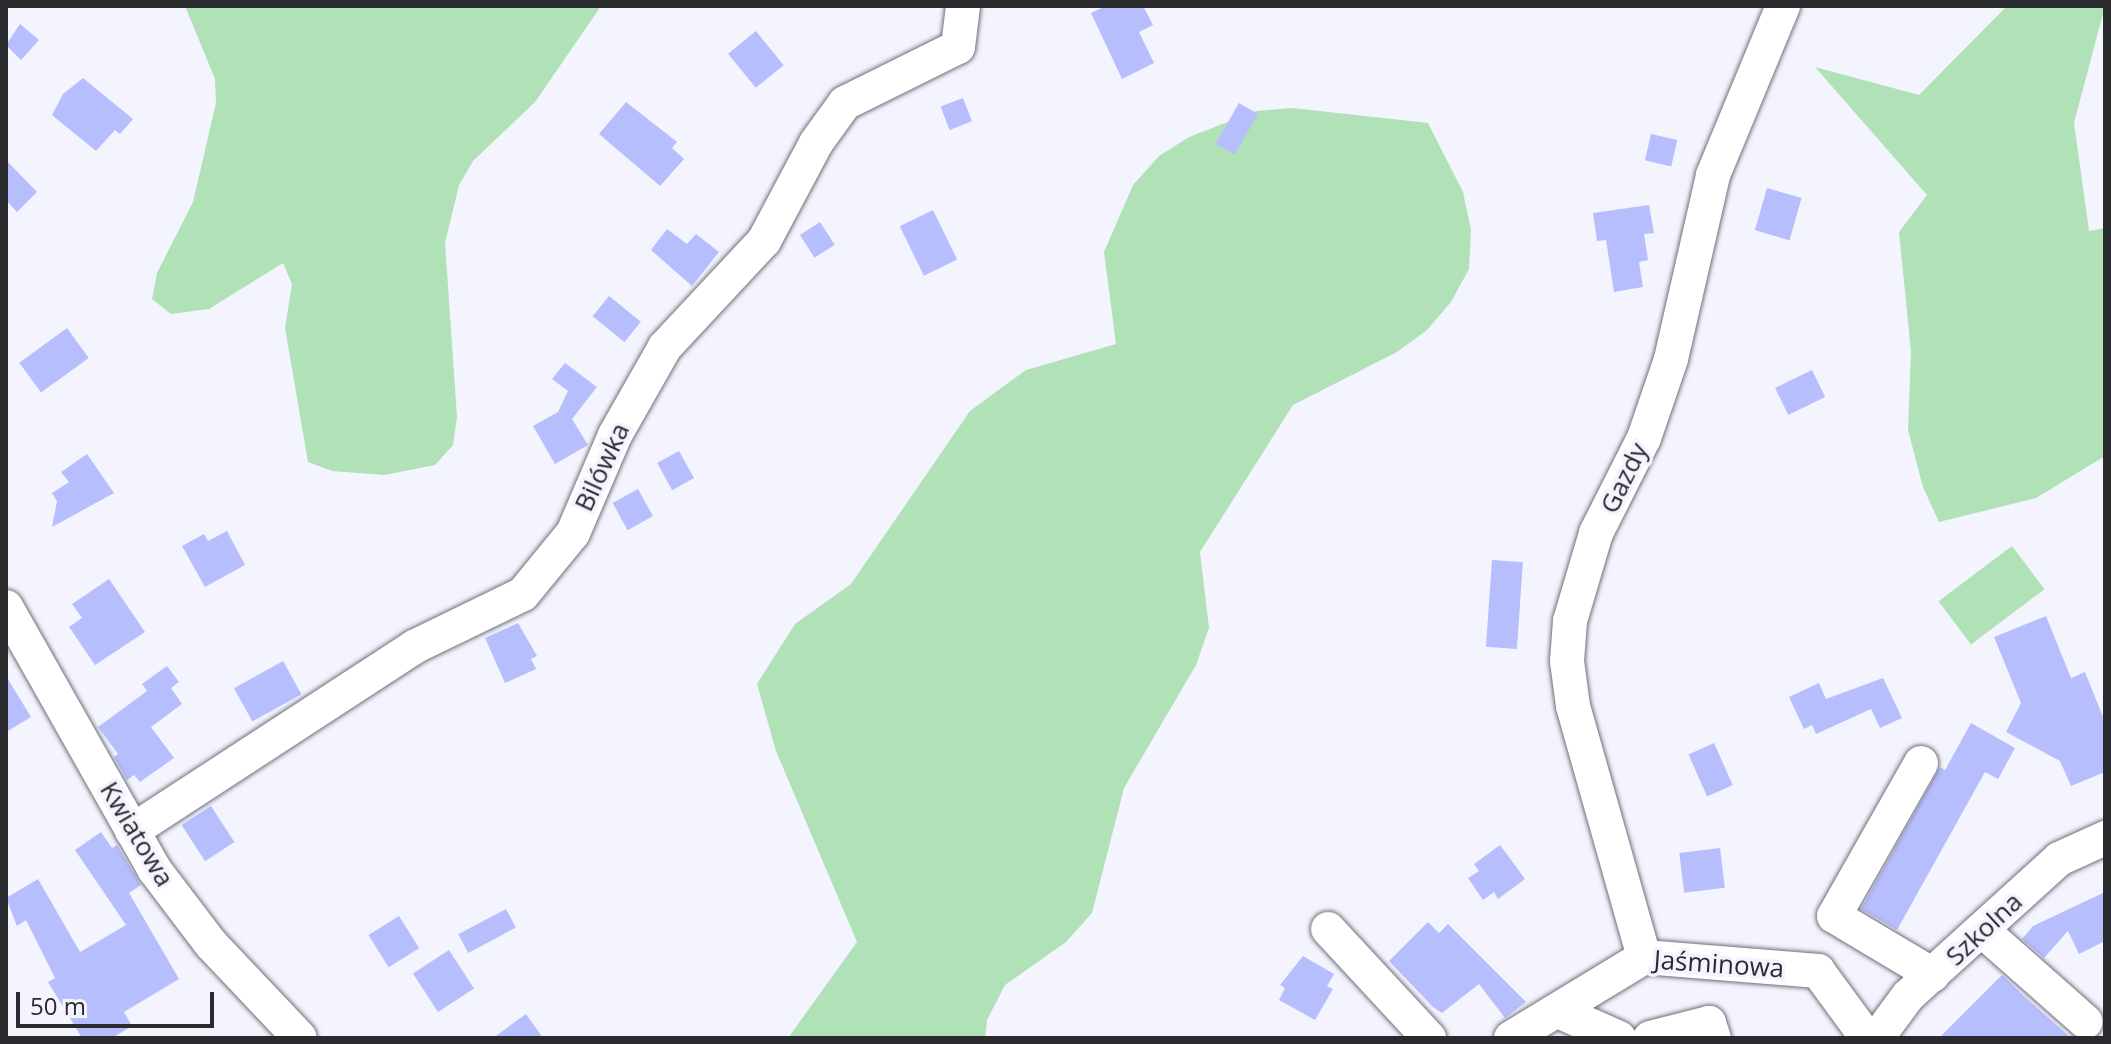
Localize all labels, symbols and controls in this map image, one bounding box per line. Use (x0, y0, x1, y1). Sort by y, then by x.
street label: Bilówka (568, 418, 636, 516)
street label: Gazdy (1594, 438, 1654, 518)
street label: Kwiatowa (94, 776, 180, 892)
street label: Szkolna (1939, 886, 2029, 972)
street label: Jaśminowa (1653, 944, 1785, 984)
scale bar (20, 976, 218, 1026)
text: 50 m (30, 989, 86, 1022)

